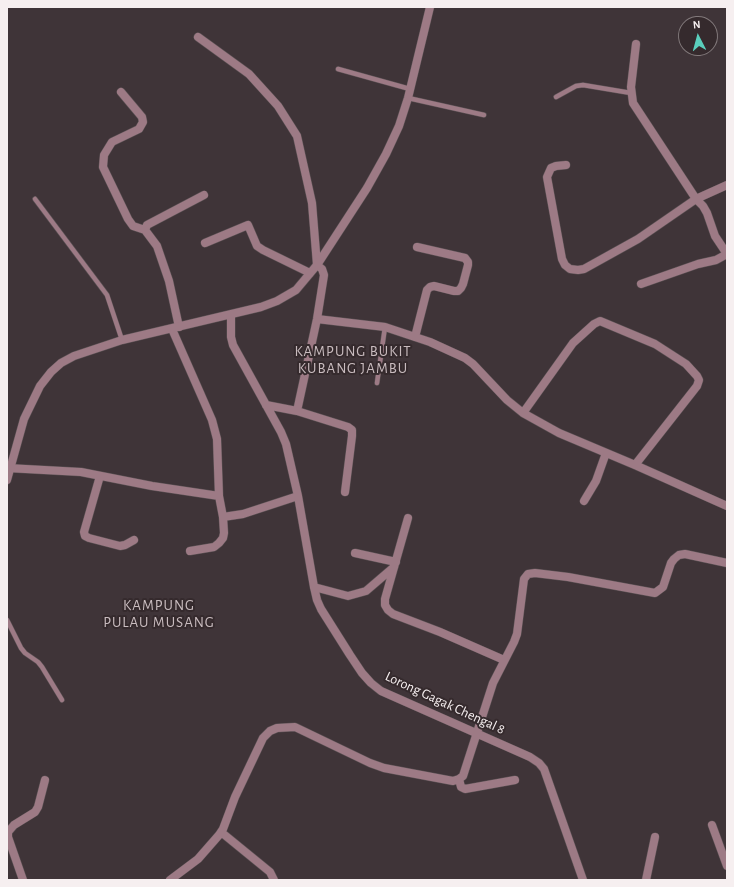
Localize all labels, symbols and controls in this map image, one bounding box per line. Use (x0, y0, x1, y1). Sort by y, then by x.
north arrow (678, 16, 718, 56)
text: N (692, 19, 701, 30)
district label: KAMPUNG BUKIT KUBANG JAMBU (294, 342, 412, 377)
district label: KAMPUNG PULAU MUSANG (103, 596, 215, 631)
street label: Lorong Gagak Chengal 8 (382, 668, 508, 738)

